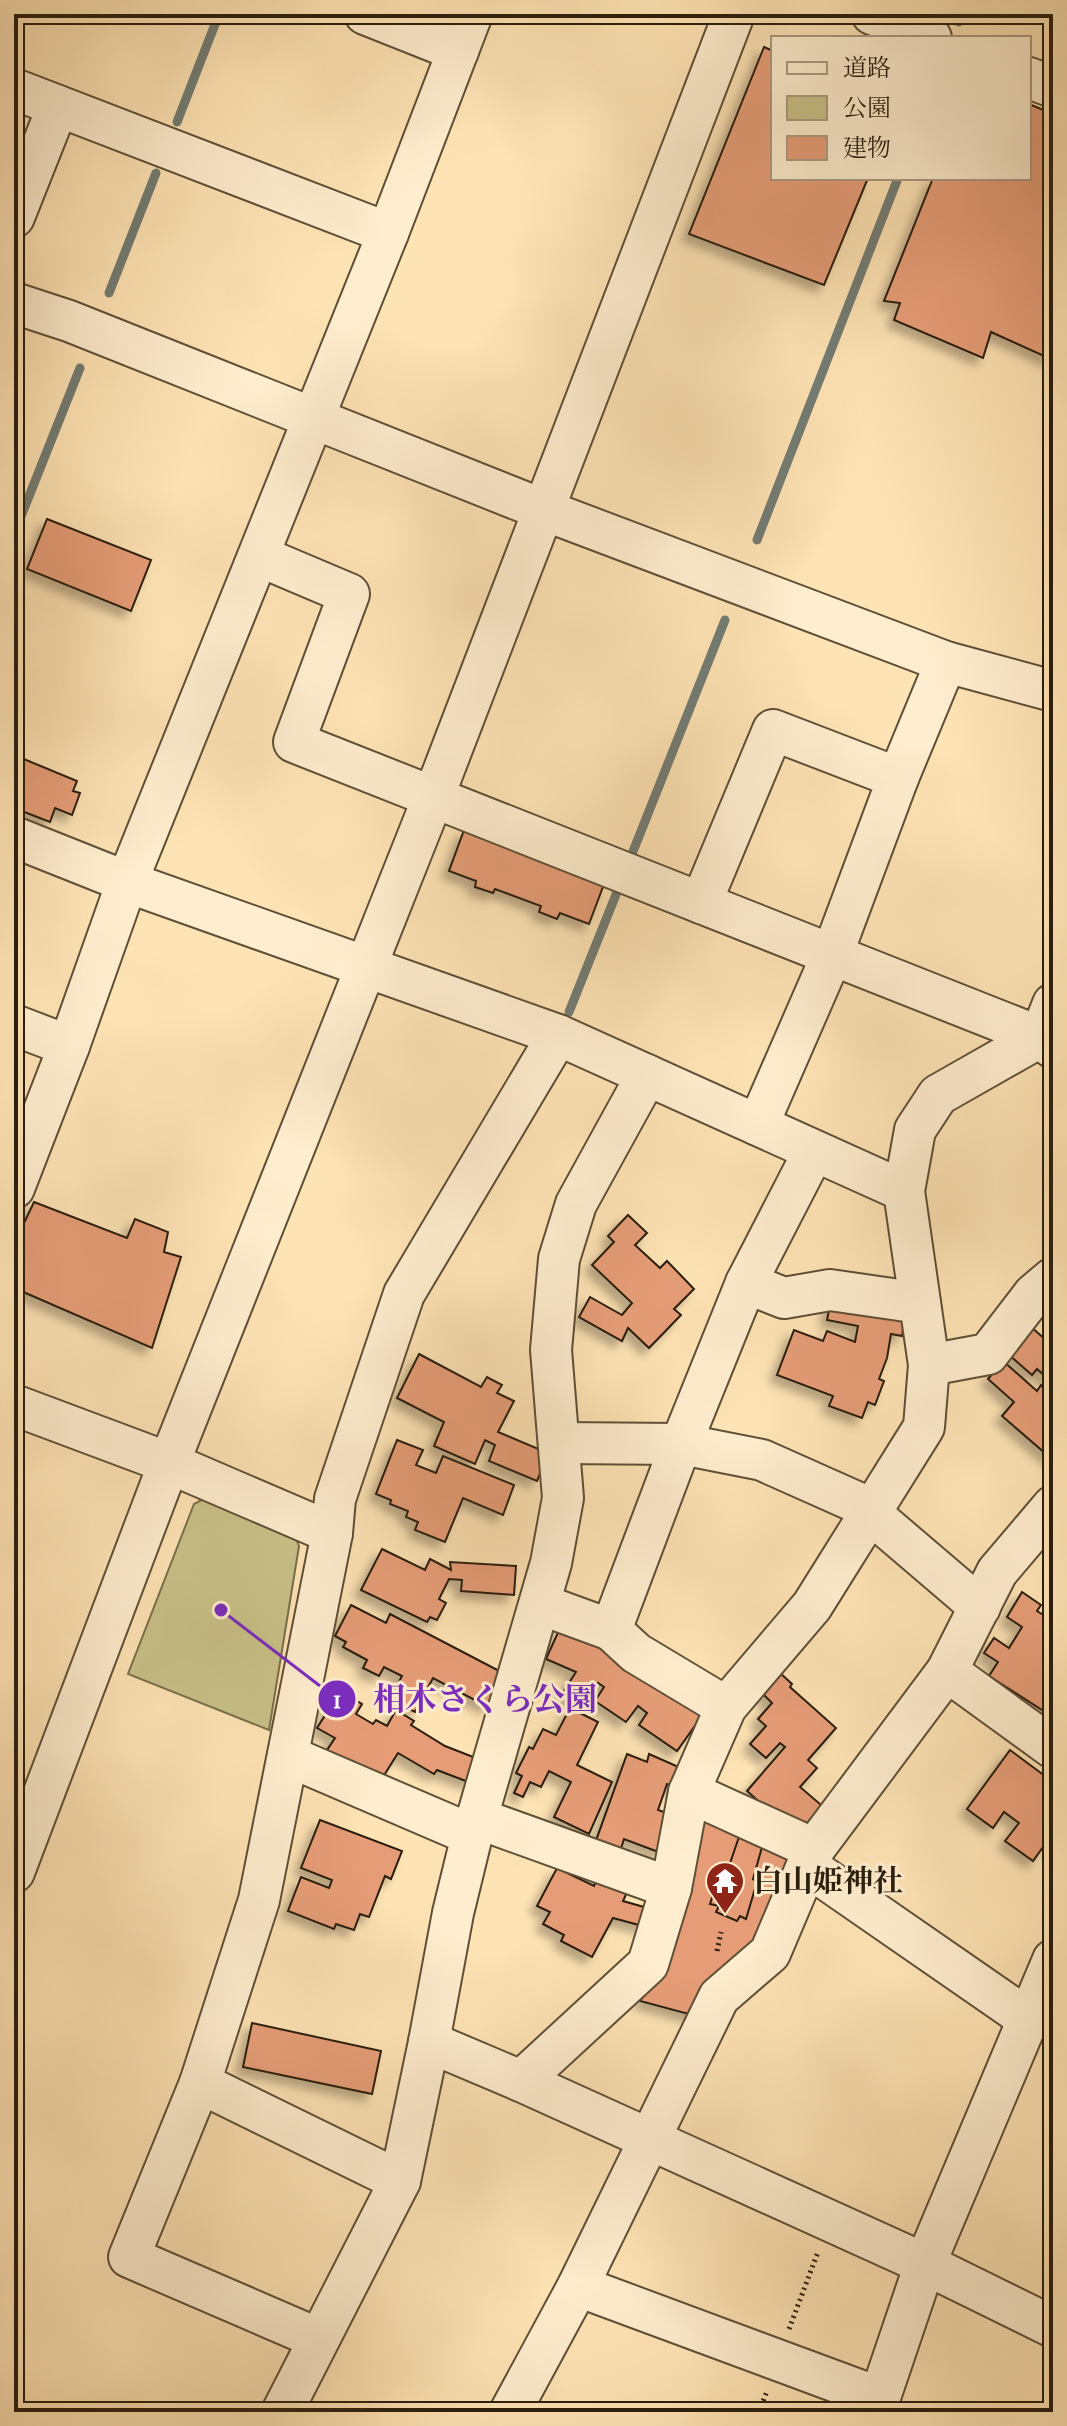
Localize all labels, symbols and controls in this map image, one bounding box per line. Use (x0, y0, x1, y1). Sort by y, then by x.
legend (771, 36, 1031, 180)
text: 道路 (843, 54, 891, 82)
text: 公園 (843, 94, 891, 122)
text: 建物 (843, 134, 891, 162)
callout: 相木さくら公園 (317, 1671, 613, 1727)
text: 相木さくら公園 (373, 1681, 597, 1718)
text: 1 (333, 1686, 341, 1714)
temple icon: 白山姫神社 (704, 1860, 746, 1915)
place label: 白山姫神社 (753, 1864, 903, 1899)

